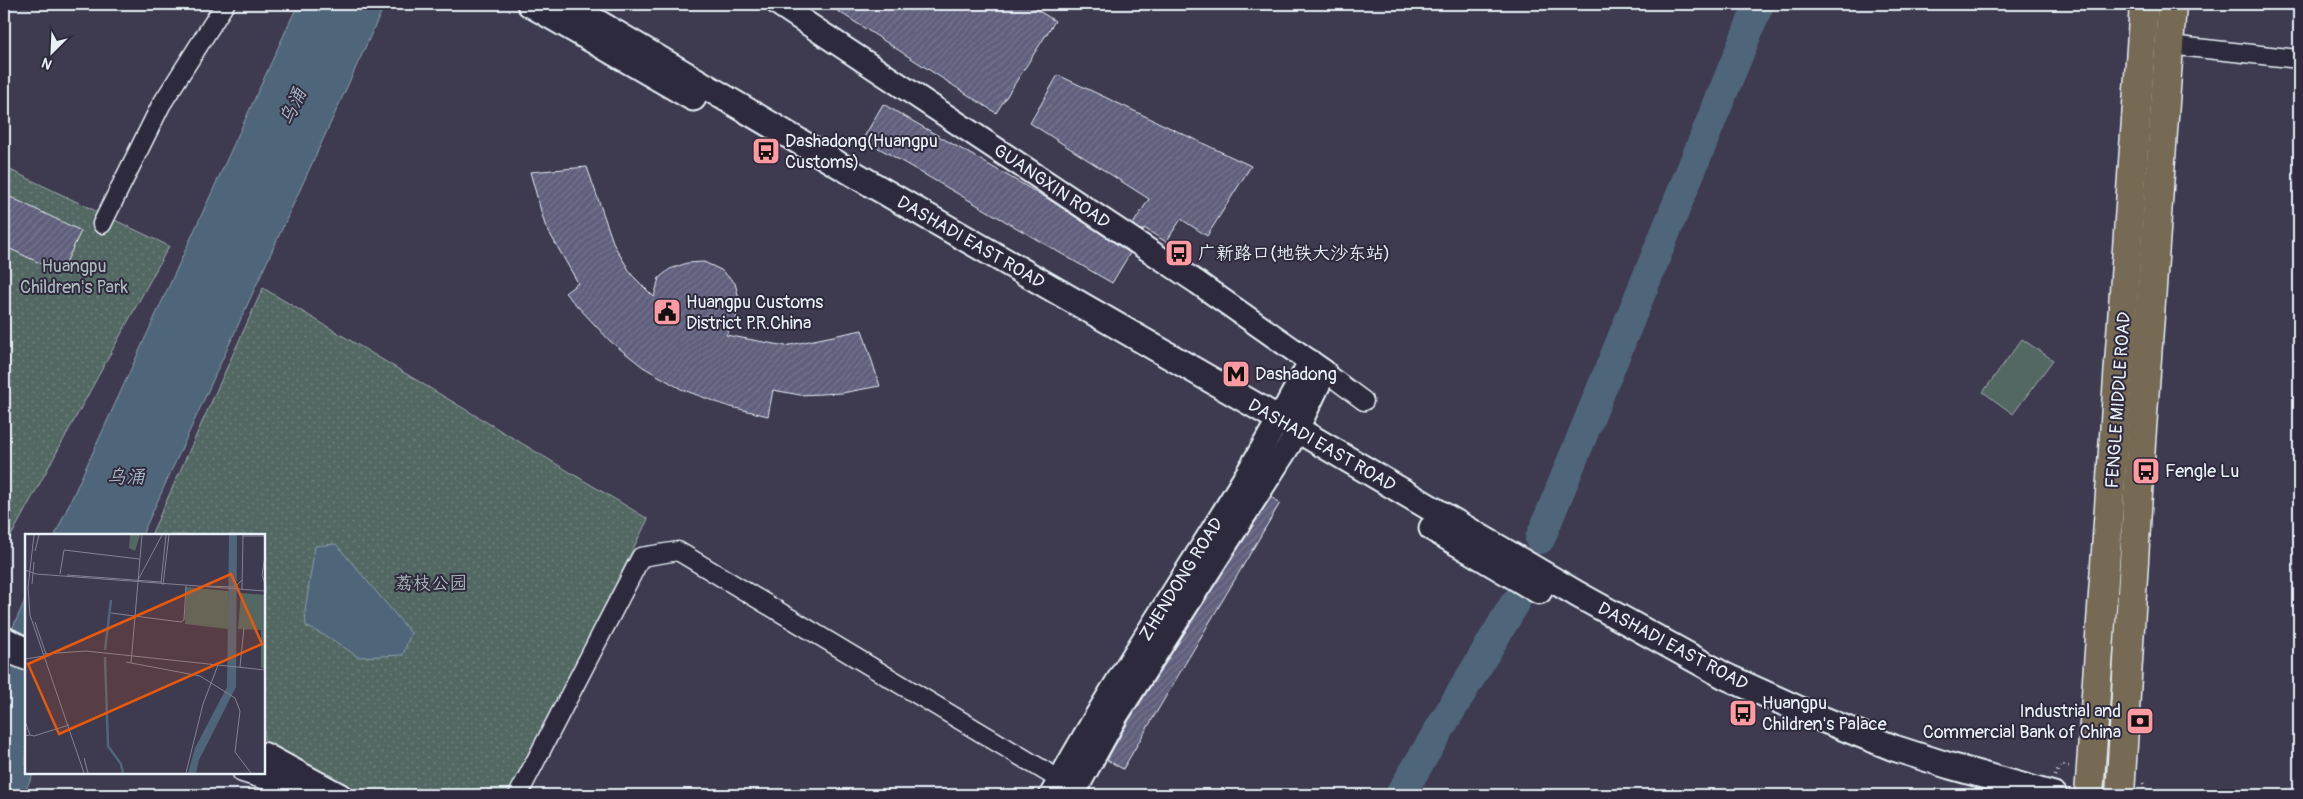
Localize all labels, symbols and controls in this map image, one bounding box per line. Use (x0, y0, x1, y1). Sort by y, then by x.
north arrow (28, 28, 78, 78)
text: N (39, 54, 55, 73)
water label: 乌涌 (274, 83, 312, 129)
place label: Dashadong(Huangpu Customs) (785, 130, 938, 174)
bus stop icon: Dashadong(Huangpu Customs) (751, 136, 781, 166)
street label: GUANGXIN ROAD (989, 139, 1114, 234)
street label: DASHADI EAST ROAD (893, 191, 1049, 294)
bus stop icon: 广新路口(地铁大沙东站) (1164, 238, 1194, 268)
place label: 广新路口(地铁大沙东站) (1198, 242, 1390, 265)
park label: Huangpu Children's Park (20, 255, 128, 299)
place label: Huangpu Customs District P.R.China (686, 291, 823, 335)
public building icon: Huangpu Customs District P.R.China (652, 297, 682, 327)
street label: FENGLE MIDDLE ROAD (2101, 311, 2136, 489)
metro station icon: Dashadong (1221, 359, 1251, 389)
place label: Dashadong (1255, 363, 1337, 386)
street label: DASHADI EAST ROAD (1244, 394, 1400, 497)
bus stop icon: Fengle Lu (2131, 456, 2161, 486)
place label: Fengle Lu (2165, 460, 2239, 483)
water label: 乌涌 (107, 465, 146, 489)
street label: ZHENDONG ROAD (1134, 513, 1229, 645)
inset map (25, 534, 265, 774)
park label: 荔枝公园 (395, 572, 467, 595)
street label: DASHADI EAST ROAD (1594, 597, 1752, 696)
place label: Huangpu Children's Palace (1762, 692, 1887, 736)
bus stop icon: Huangpu Children's Palace (1728, 698, 1758, 728)
place label: Industrial and Commercial Bank of China (1923, 700, 2121, 744)
bank icon: Industrial and Commercial Bank of China (2125, 706, 2155, 736)

